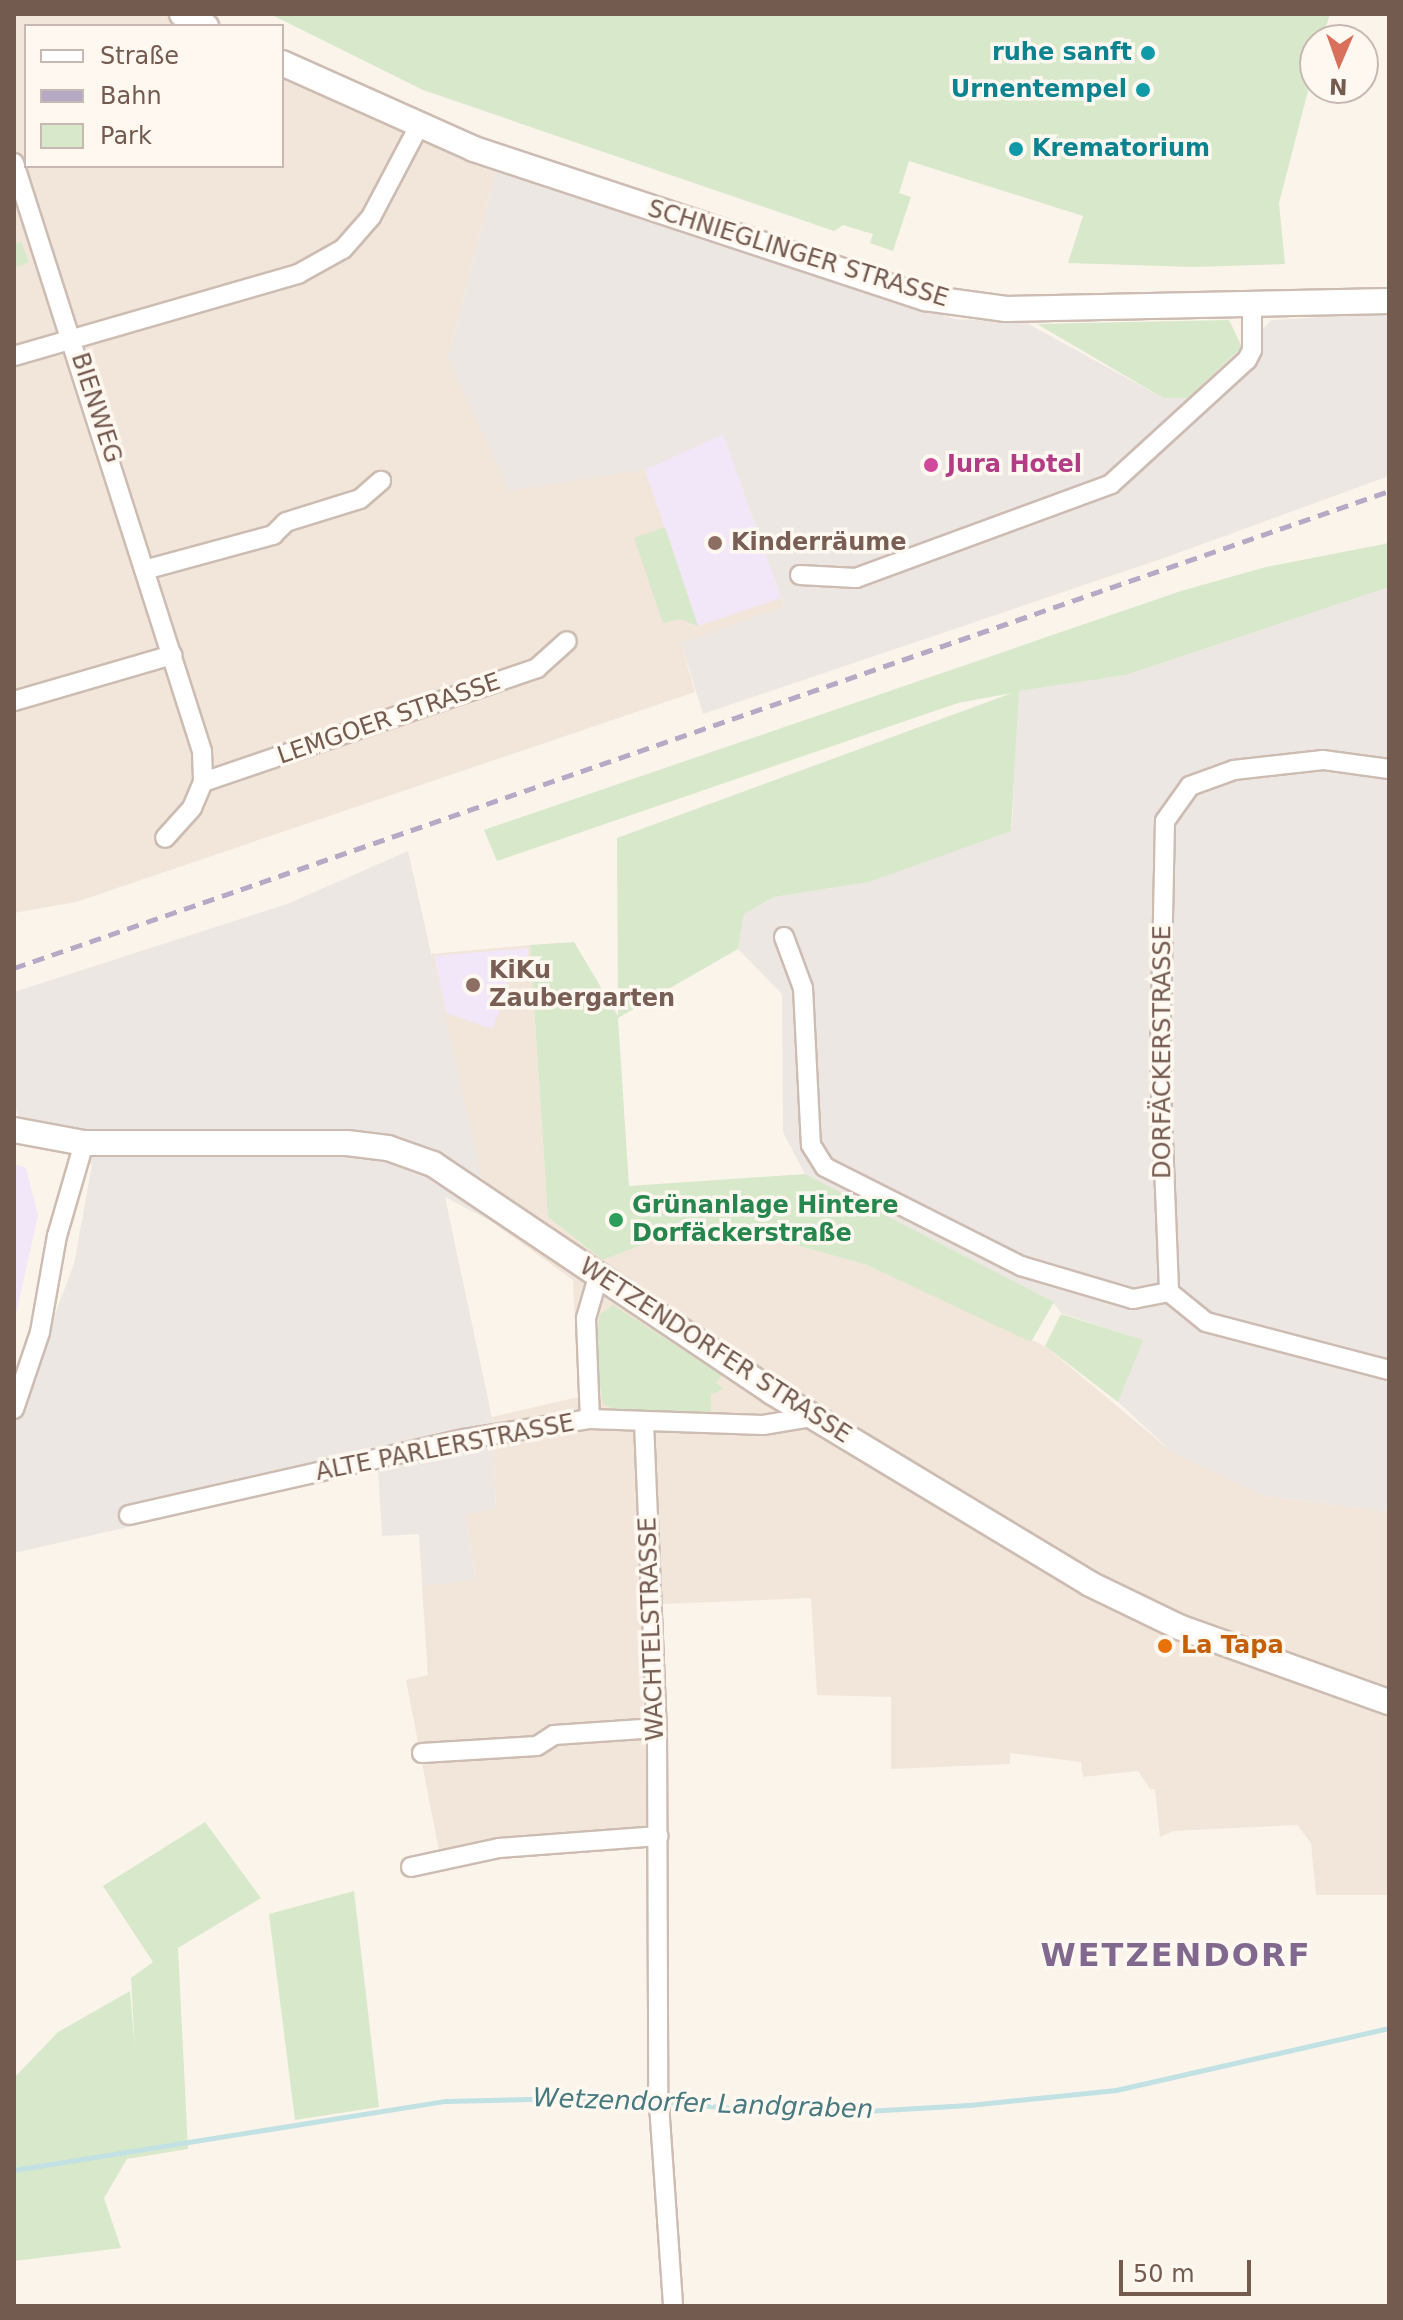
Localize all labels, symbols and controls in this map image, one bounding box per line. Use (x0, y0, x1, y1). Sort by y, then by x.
legend (24, 24, 284, 168)
north arrow (1299, 24, 1379, 104)
place label: ruhe sanft (992, 39, 1132, 67)
text: Straße (100, 42, 179, 70)
marker: ruhe sanft (1139, 44, 1157, 62)
text: N (1329, 74, 1348, 99)
place label: Urnentempel (951, 76, 1127, 104)
marker: Urnentempel (1134, 81, 1152, 99)
text: Bahn (100, 82, 162, 110)
text: Park (100, 122, 152, 150)
place label: Krematorium (1032, 135, 1210, 163)
marker: Krematorium (1007, 140, 1025, 158)
street label: SCHNIEGLINGER STRASSE (644, 194, 952, 314)
street label: BIENWEG (65, 349, 127, 467)
place label: Jura Hotel (947, 451, 1082, 479)
marker: Jura Hotel (922, 456, 940, 474)
place label: Kinderräume (731, 529, 907, 557)
marker: Kinderräume (706, 534, 724, 552)
street label: LEMGOER STRASSE (274, 667, 504, 771)
street label: DORFÄCKERSTRASSE (1149, 925, 1177, 1179)
place label: KiKu Zaubergarten (489, 957, 675, 1013)
marker: KiKu Zaubergarten (464, 976, 482, 994)
place label: Grünanlage Hintere Dorfäckerstraße (632, 1192, 898, 1248)
marker: Grünanlage Hintere Dorfäckerstraße (607, 1211, 625, 1229)
street label: WETZENDORFER STRASSE (574, 1252, 856, 1450)
street label: ALTE PARLERSTRASSE (313, 1409, 577, 1487)
street label: WACHTELSTRASSE (634, 1517, 670, 1741)
place label: La Tapa (1181, 1632, 1284, 1660)
marker: La Tapa (1156, 1637, 1174, 1655)
district label: WETZENDORF (1040, 1936, 1312, 1974)
water label: Wetzendorfer Landgraben (532, 2082, 874, 2126)
scale bar (1123, 2244, 1255, 2294)
text: 50 m (1133, 2260, 1195, 2288)

